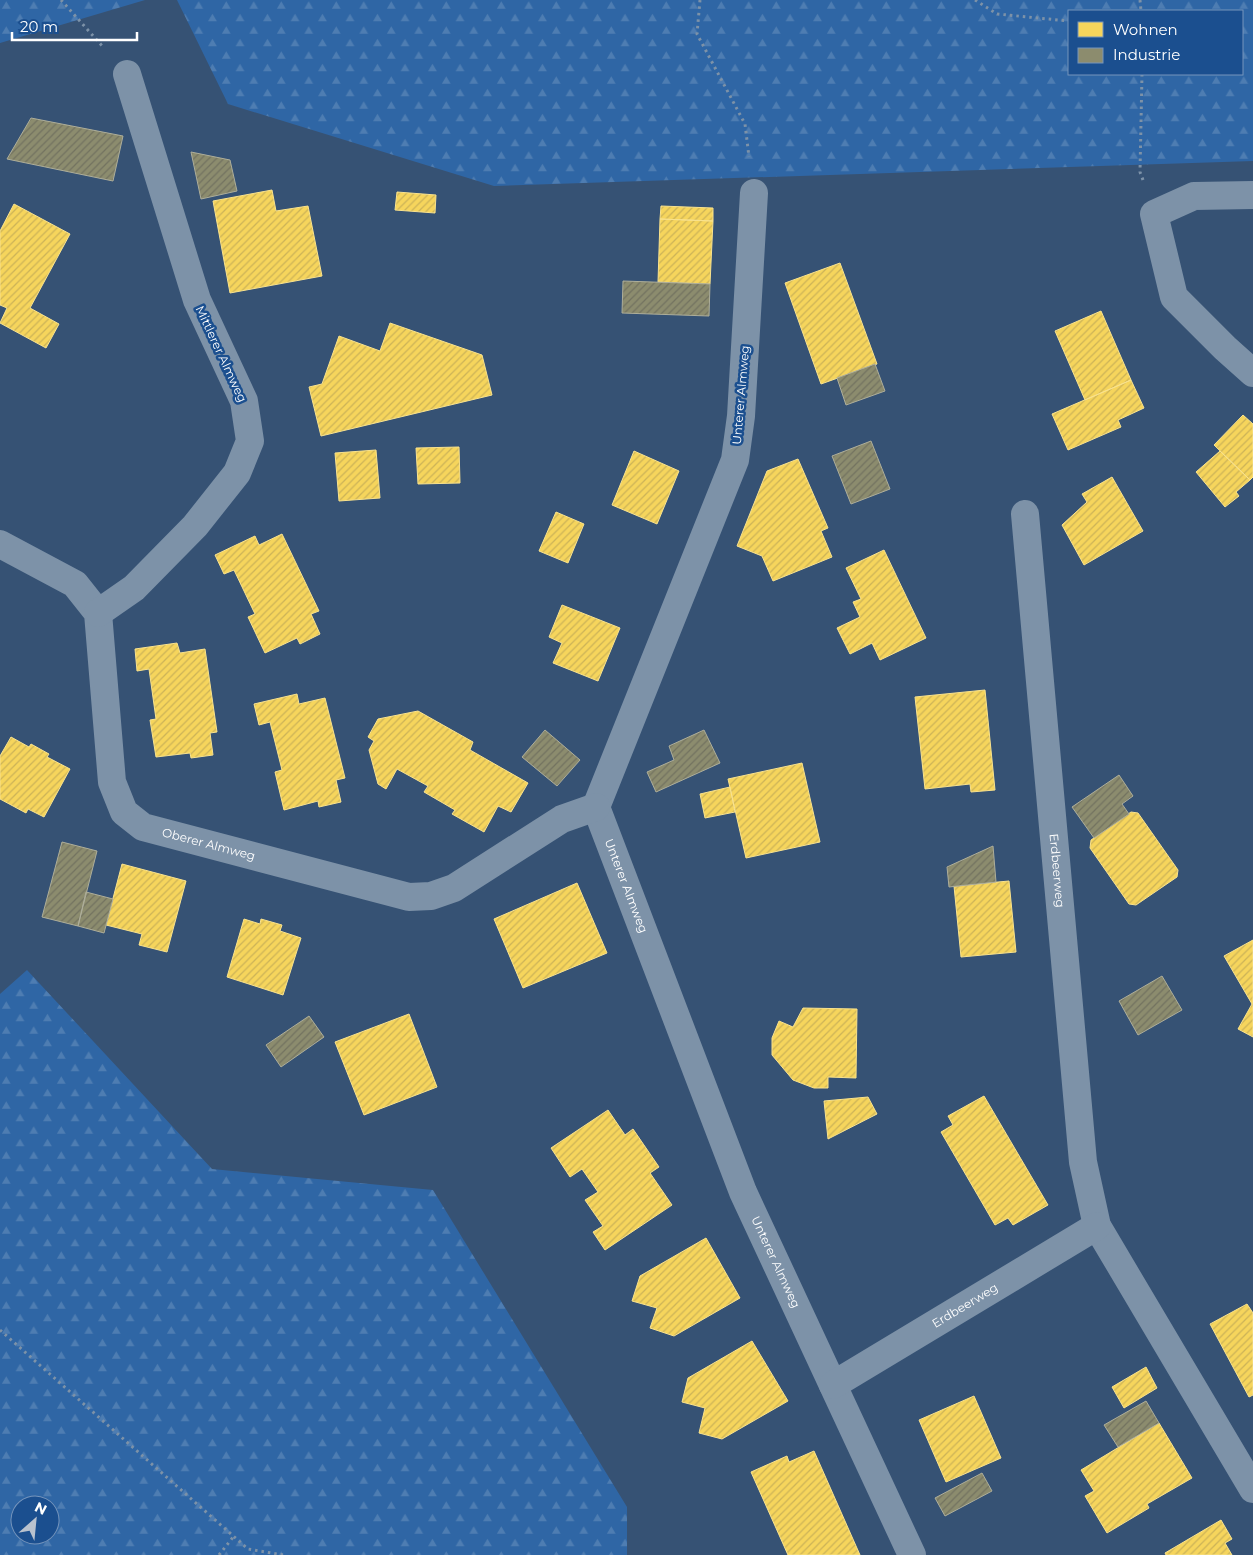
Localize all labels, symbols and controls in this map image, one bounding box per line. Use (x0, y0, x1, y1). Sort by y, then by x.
scale bar (12, 10, 138, 42)
legend (1068, 10, 1243, 75)
text: 20 m (20, 17, 58, 36)
text: Wohnen (1113, 20, 1178, 39)
text: Industrie (1113, 45, 1180, 64)
street label: Mittlerer Almweg (193, 303, 250, 404)
street label: Unterer Almweg (729, 345, 752, 445)
street label: Oberer Almweg (161, 824, 257, 863)
street label: Erdbeerweg (1047, 833, 1068, 908)
street label: Unterer Almweg (602, 836, 651, 935)
street label: Unterer Almweg (748, 1213, 804, 1310)
street label: Erdbeerweg (929, 1280, 1000, 1331)
north arrow (10, 1495, 60, 1545)
text: N (32, 1498, 50, 1519)

